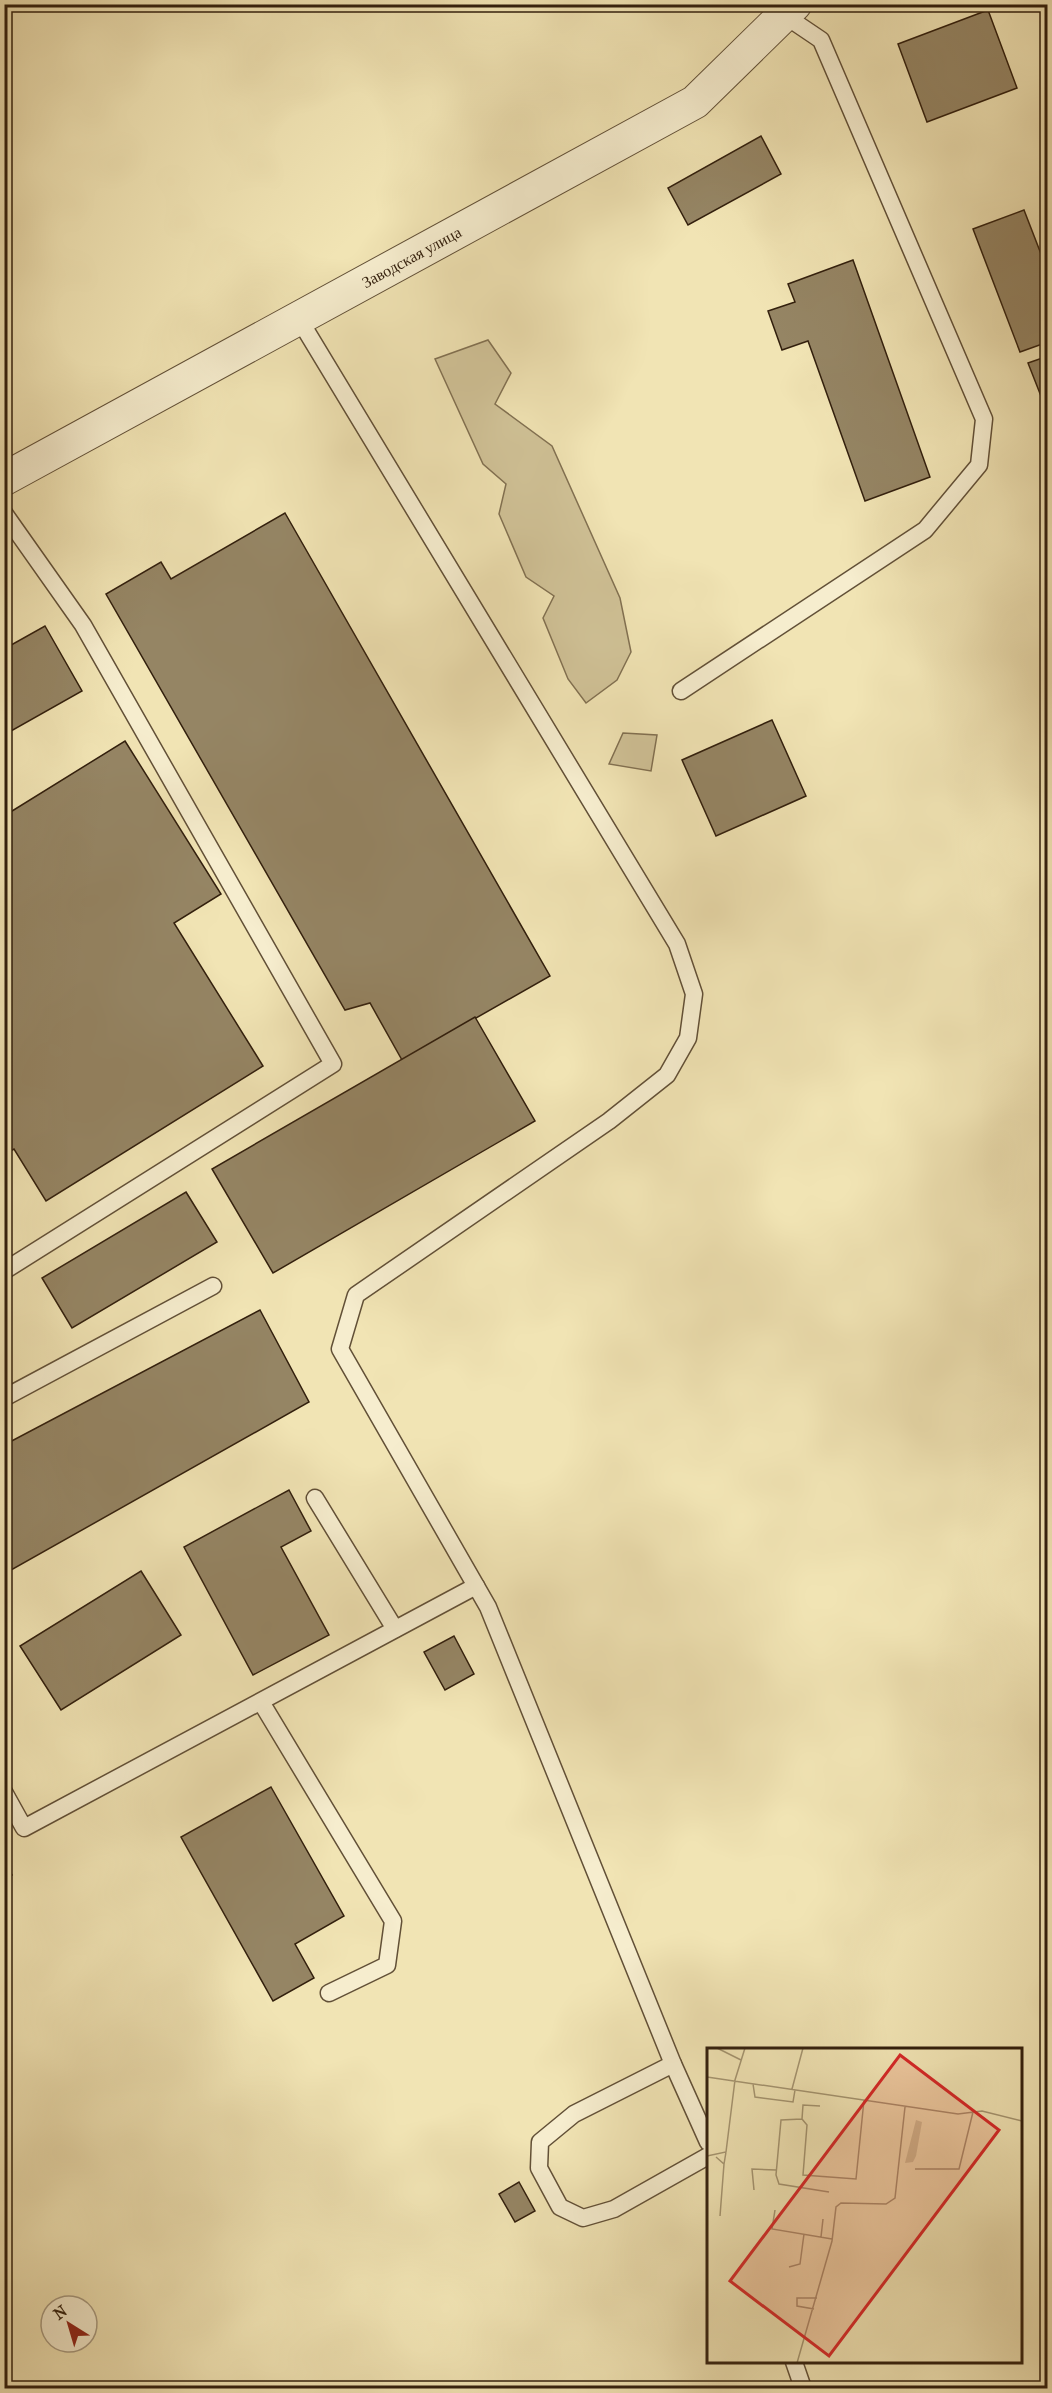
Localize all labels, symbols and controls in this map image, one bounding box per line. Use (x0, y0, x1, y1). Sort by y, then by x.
street label: Заводская улица (358, 222, 464, 292)
inset map (707, 2048, 1022, 2363)
north arrow (39, 2294, 99, 2354)
text: N (50, 2301, 72, 2324)

